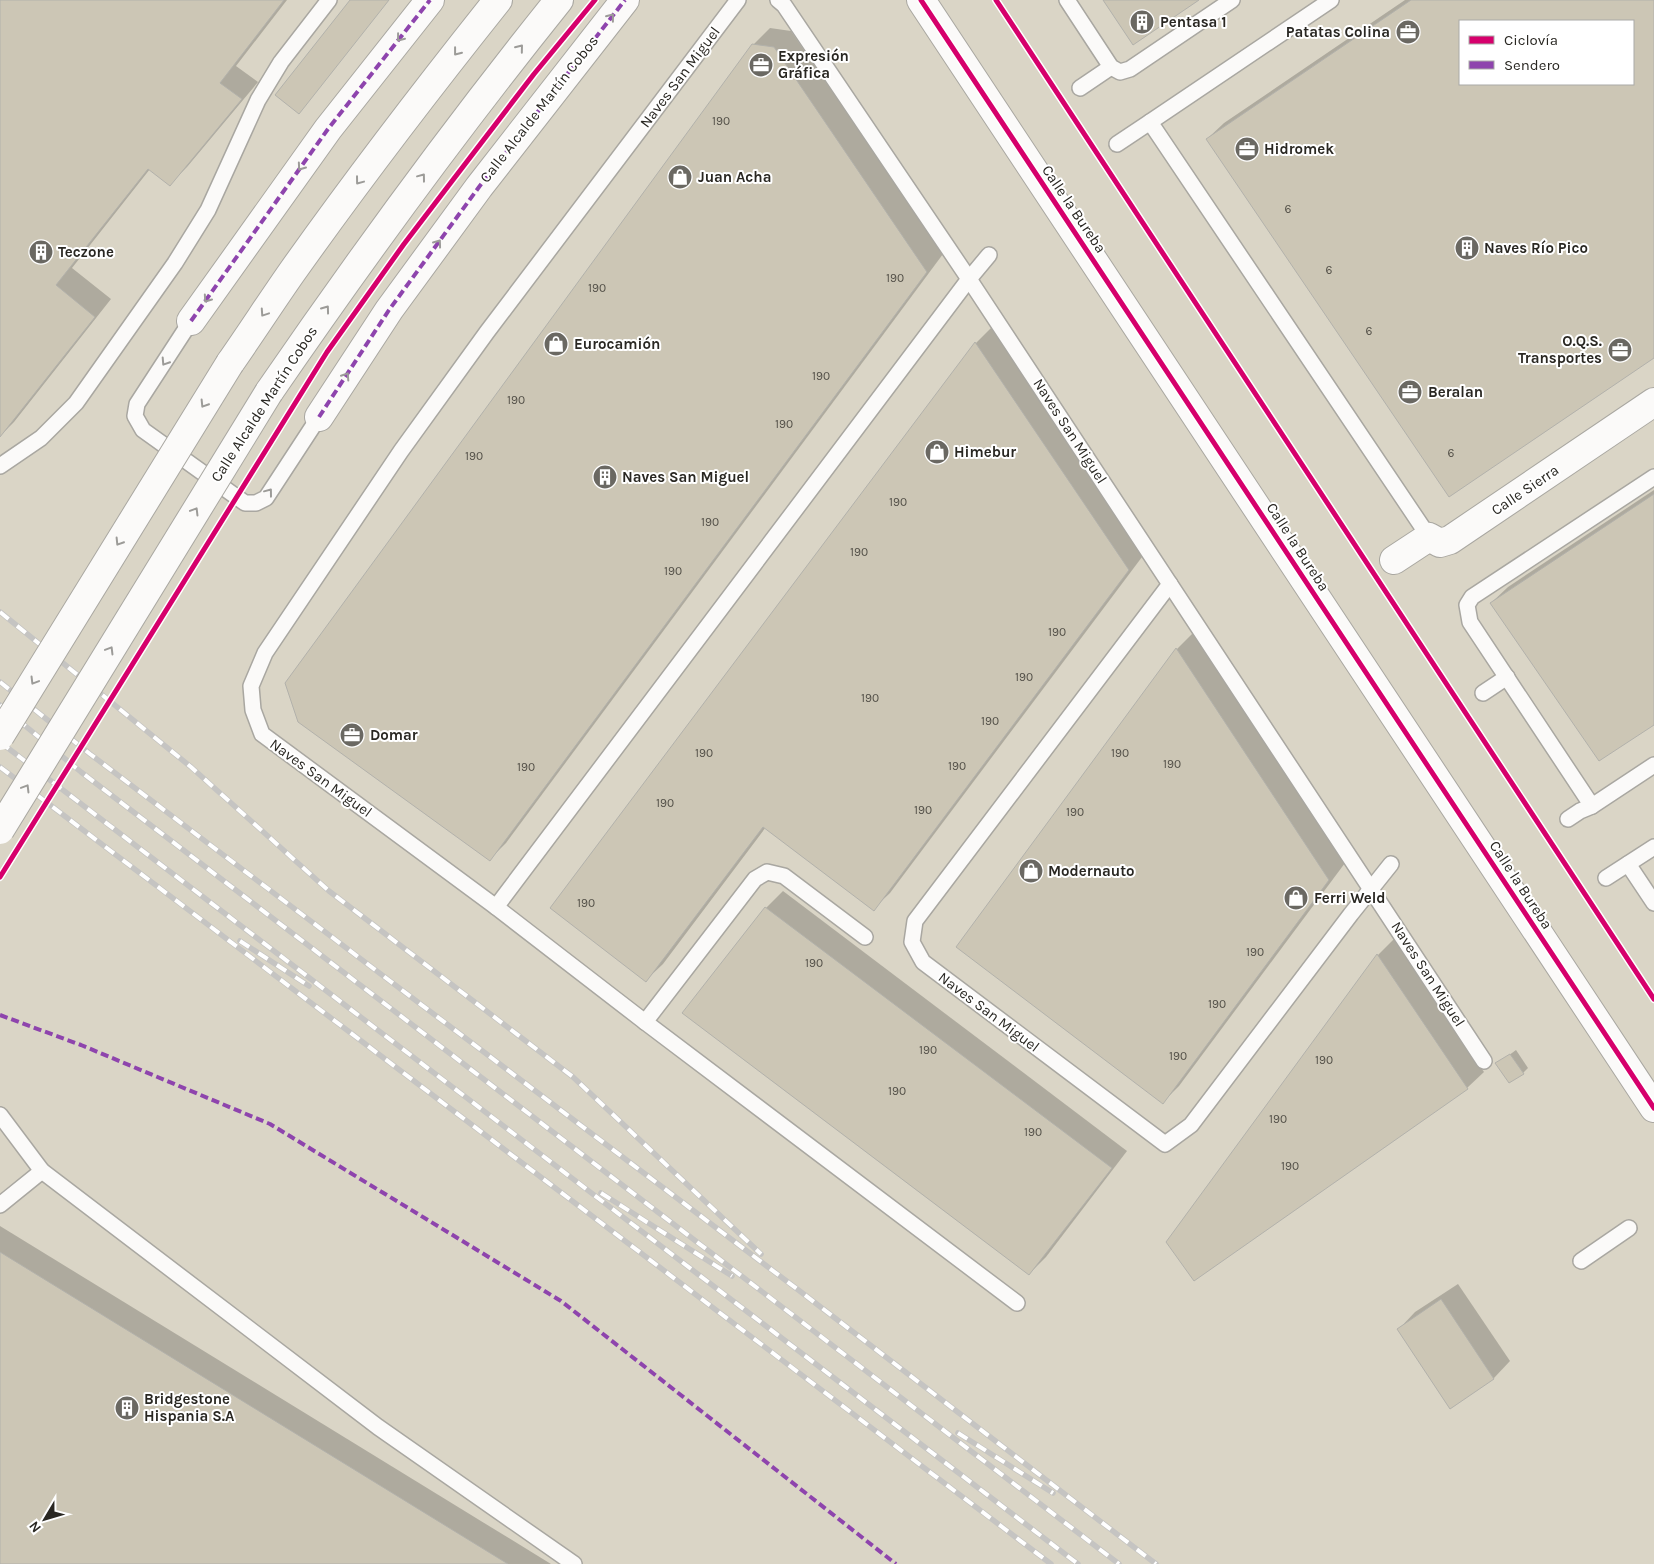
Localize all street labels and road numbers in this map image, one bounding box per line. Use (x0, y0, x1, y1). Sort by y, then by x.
street label: Naves San Miguel (636, 23, 724, 131)
street label: Calle Alcalde Martín Cobos (476, 32, 602, 186)
street label: Calle la Bureba (1038, 162, 1110, 256)
street label: Calle Alcalde Martín Cobos (207, 323, 321, 485)
street label: Naves San Miguel (1029, 375, 1111, 487)
street label: Calle Sierra (1488, 461, 1562, 519)
street label: Calle la Bureba (1263, 499, 1333, 595)
street label: Naves San Miguel (266, 735, 376, 821)
street label: Calle la Bureba (1486, 837, 1556, 933)
street label: Naves San Miguel (1387, 918, 1469, 1030)
street label: Naves San Miguel (935, 968, 1043, 1056)

